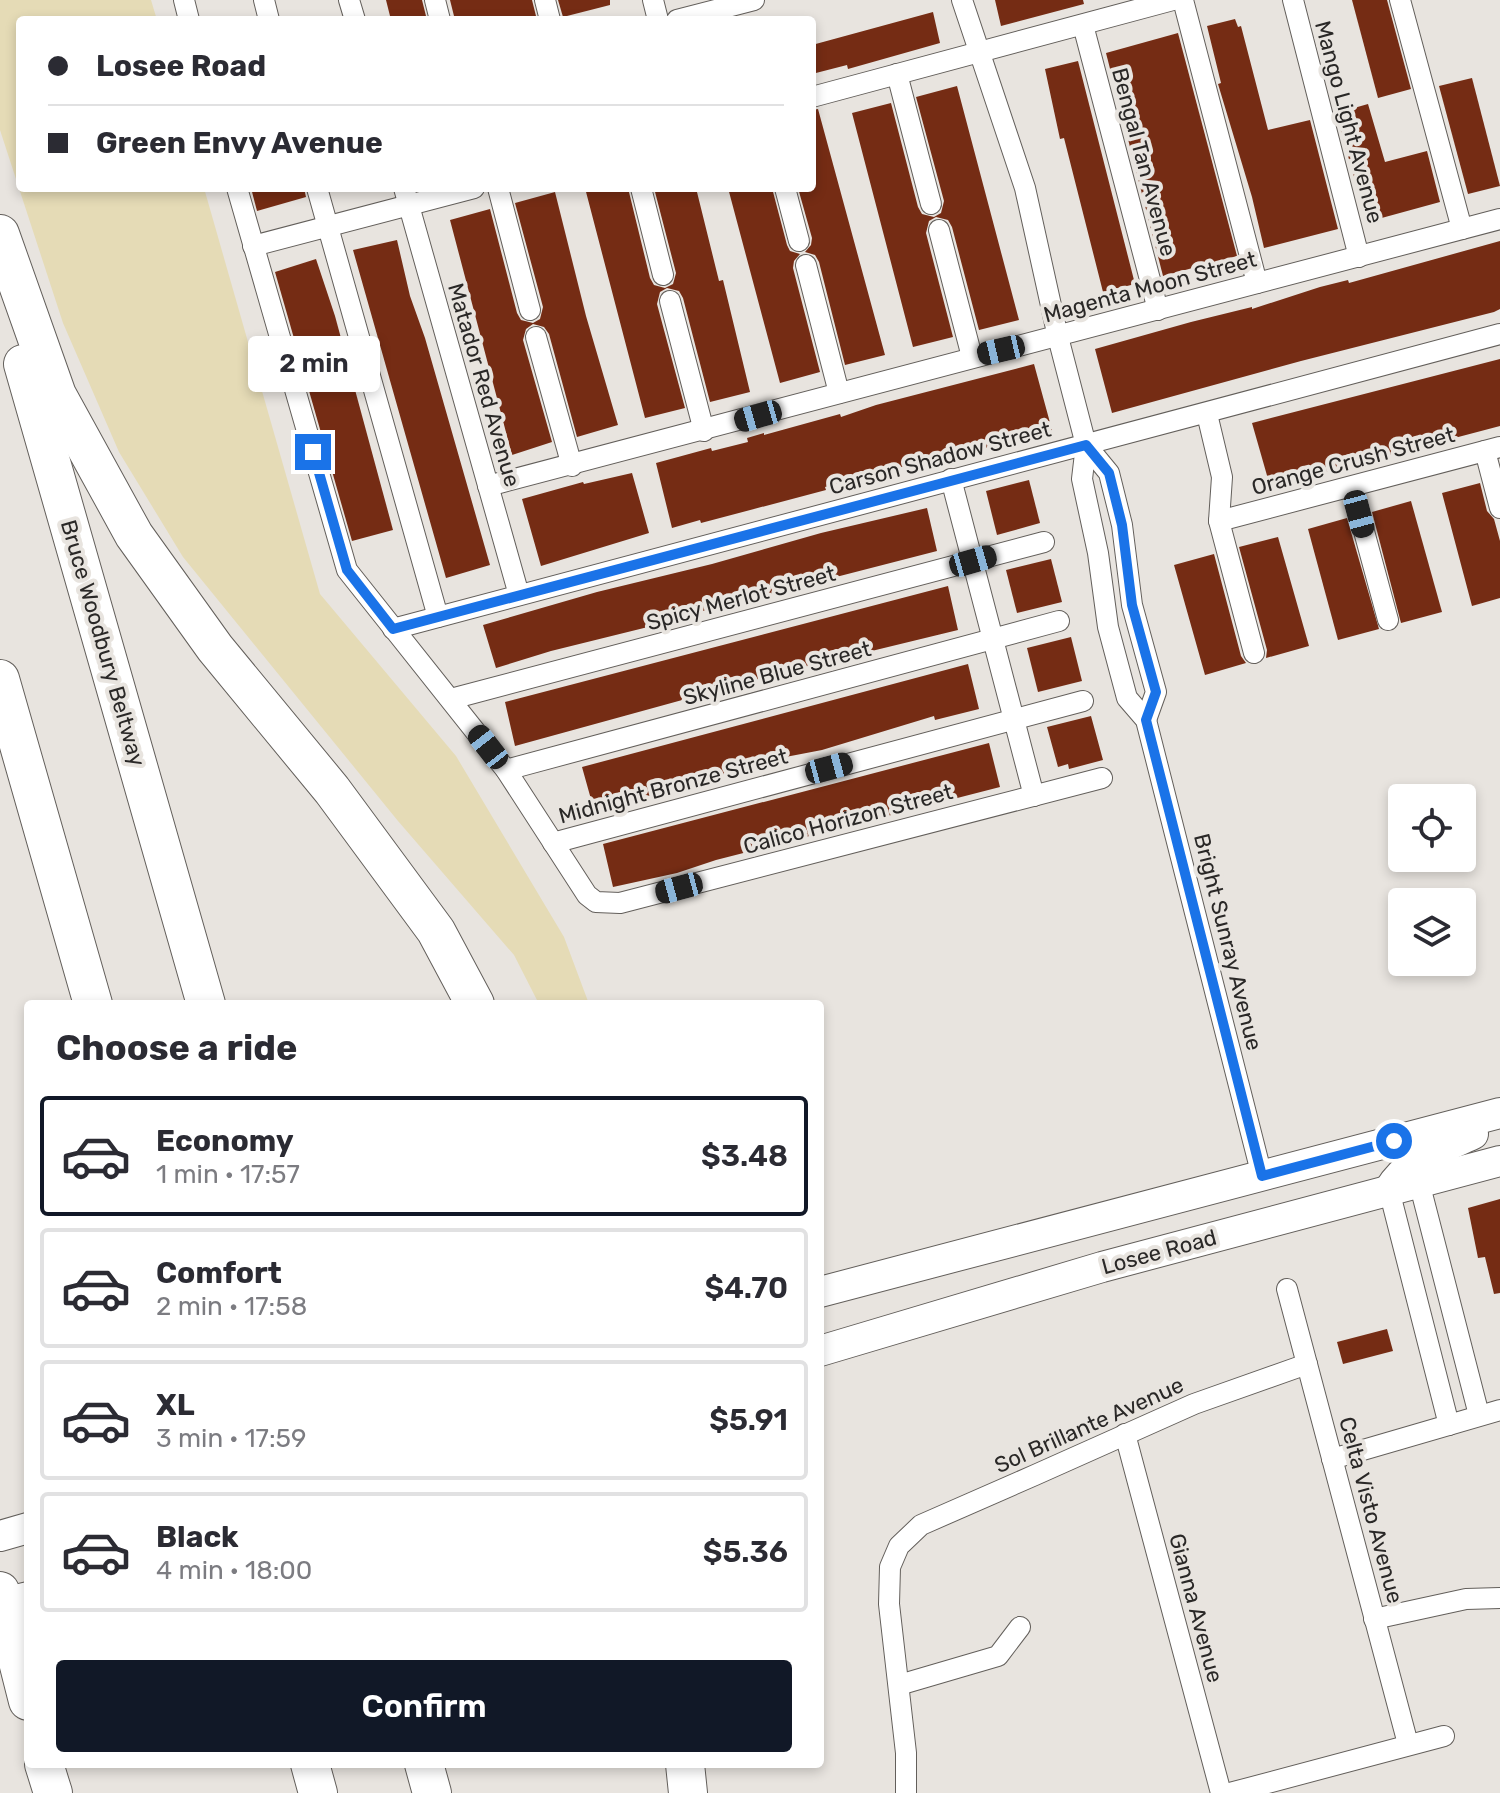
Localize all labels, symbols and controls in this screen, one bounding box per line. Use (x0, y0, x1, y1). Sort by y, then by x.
street label: Mango Light Avenue (1309, 18, 1389, 226)
text: Losee Road (96, 48, 266, 84)
street label: Bengal Tan Avenue (1106, 65, 1182, 259)
text: Green Envy Avenue (96, 125, 383, 161)
street label: Magenta Moon Street (1041, 245, 1260, 328)
street label: Matador Red Avenue (442, 280, 526, 490)
car (975, 333, 1027, 367)
callout: 2 min (247, 336, 379, 392)
text: 2 min (279, 348, 349, 379)
car (732, 398, 784, 434)
street label: Carson Shadow Street (826, 415, 1054, 501)
street label: Orange Crush Street (1248, 421, 1458, 501)
route end (295, 434, 331, 470)
car (1341, 488, 1377, 540)
street label: Bruce Woodbury Beltway (55, 517, 151, 769)
car (947, 543, 999, 579)
street label: Spicy Merlot Street (644, 560, 839, 636)
street label: Skyline Blue Street (680, 635, 874, 711)
car (464, 721, 512, 773)
street label: Midnight Bronze Street (555, 742, 791, 830)
car (803, 750, 855, 786)
street label: Calico Horizon Street (740, 778, 956, 860)
map controls (1388, 784, 1476, 976)
button: locate (1388, 784, 1476, 872)
street label: Bright Sunray Avenue (1188, 831, 1268, 1053)
car (653, 870, 705, 906)
button: layers (1388, 888, 1476, 976)
text: Choose a ride (56, 1026, 297, 1069)
icon: car (60, 1120, 132, 1192)
text: Economy (156, 1123, 294, 1159)
route start (1376, 1123, 1412, 1159)
text: $3.48 (701, 1138, 788, 1174)
text: 1 min · 17:57 (156, 1159, 300, 1190)
street label: Losee Road (1098, 1224, 1220, 1280)
icon: car (60, 1252, 132, 1324)
text: Comfort (156, 1255, 282, 1291)
text: $4.70 (704, 1270, 788, 1306)
text: 2 min · 17:58 (156, 1291, 307, 1322)
street label: Sol Brillante Avenue (990, 1371, 1188, 1479)
icon: car (60, 1384, 132, 1456)
text: XL (156, 1387, 195, 1423)
text: $5.91 (709, 1402, 788, 1438)
street label: Celta Visto Avenue (1333, 1414, 1409, 1606)
text: 3 min · 17:59 (156, 1423, 306, 1454)
icon: car (60, 1516, 132, 1588)
text: Black (156, 1519, 239, 1555)
street label: Gianna Avenue (1163, 1531, 1229, 1685)
text: $5.36 (703, 1534, 788, 1570)
text: 4 min · 18:00 (156, 1555, 312, 1586)
button: Confirm (56, 1660, 792, 1752)

